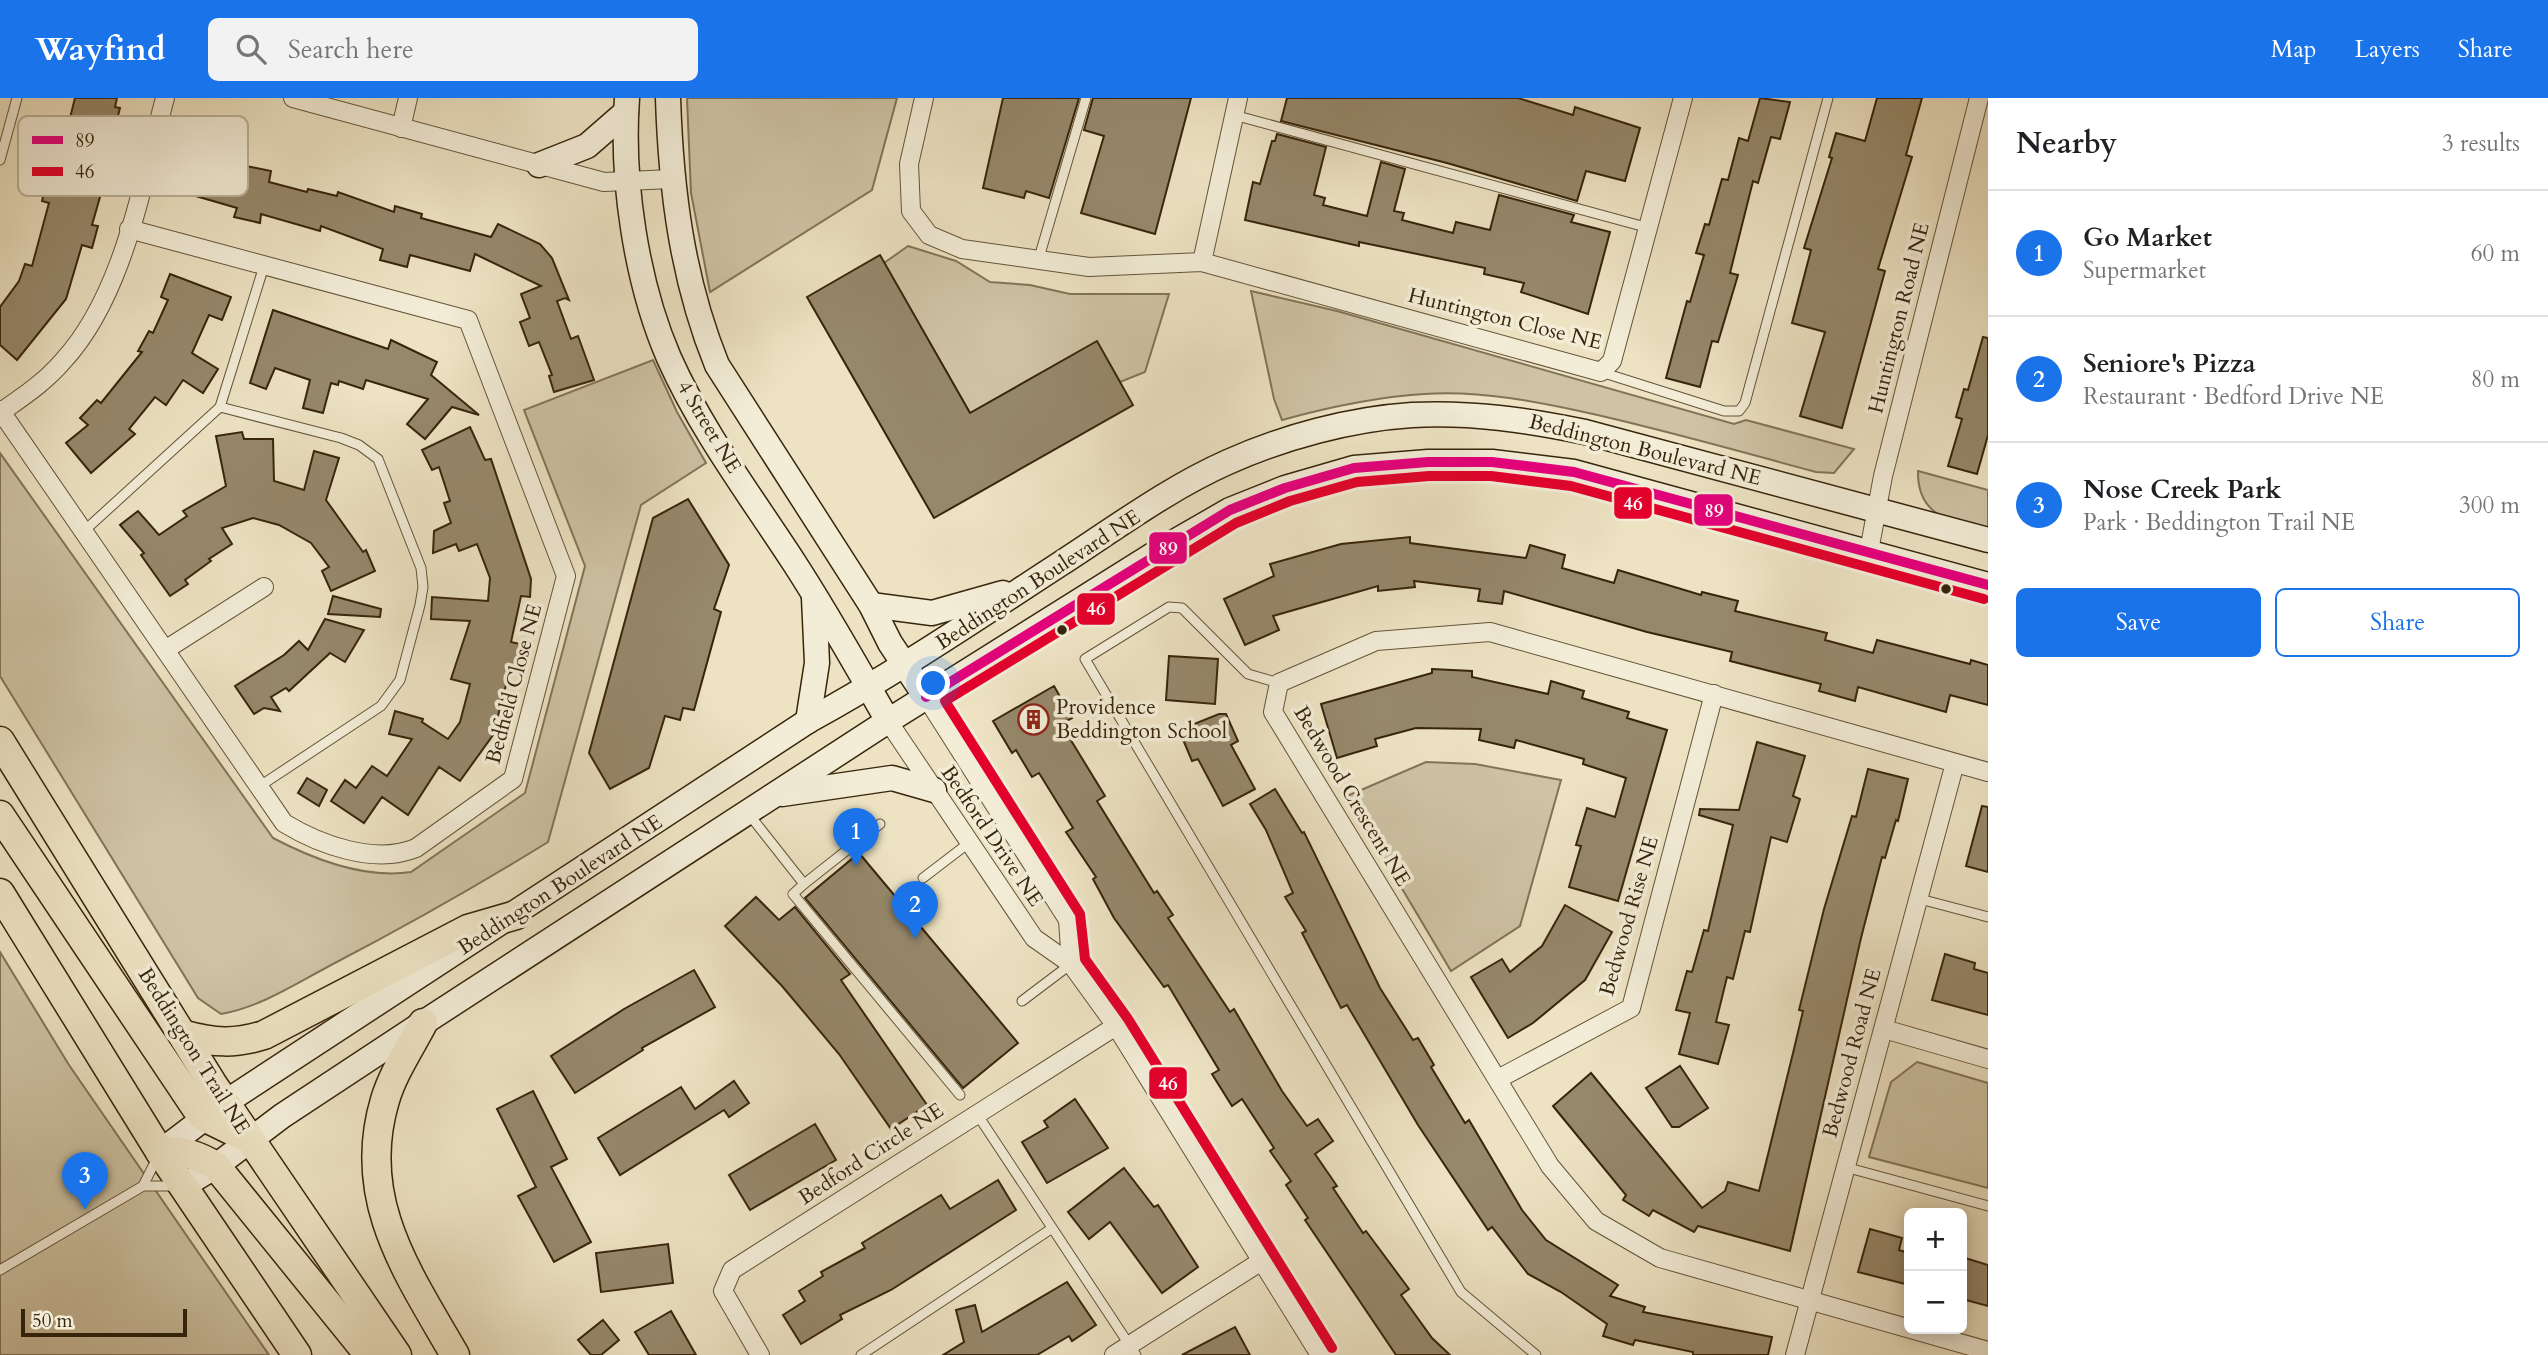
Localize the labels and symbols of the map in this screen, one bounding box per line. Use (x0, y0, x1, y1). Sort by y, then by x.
legend (18, 116, 248, 196)
text: 89 (75, 128, 95, 154)
text: 46 (75, 159, 94, 185)
street label: Huntington Road NE (1861, 220, 1937, 416)
street label: Huntington Close NE (1405, 281, 1605, 357)
street label: 4 Street NE (670, 375, 748, 479)
street label: Beddington Boulevard NE (1526, 407, 1764, 493)
line badge: 46 (1613, 486, 1653, 520)
text: 46 (1623, 491, 1643, 517)
line badge: 89 (1693, 493, 1734, 527)
text: 89 (1704, 498, 1724, 524)
street label: Beddington Boulevard NE (930, 503, 1146, 657)
line badge: 89 (1148, 531, 1188, 565)
text: 89 (1158, 536, 1178, 562)
unlabelled marker (1939, 582, 1953, 596)
line badge: 46 (1076, 592, 1116, 626)
text: 46 (1086, 596, 1106, 622)
street label: Bedfield Close NE (479, 601, 549, 767)
unlabelled marker (1055, 623, 1069, 637)
your location (916, 666, 950, 700)
place label: Providence Beddington School (1056, 693, 1227, 746)
street label: Bedwood Crescent NE (1287, 700, 1417, 892)
building icon: Providence Beddington School (1016, 702, 1050, 736)
street label: Bedford Drive NE (934, 760, 1050, 912)
street label: Beddington Boulevard NE (452, 808, 668, 962)
pin: 1 (833, 808, 879, 866)
street label: Bedwood Rise NE (1592, 833, 1666, 999)
pin: 2 (892, 881, 938, 939)
street label: Beddington Trail NE (131, 962, 257, 1140)
street label: Bedwood Road NE (1815, 965, 1889, 1141)
line badge: 46 (1148, 1066, 1188, 1100)
text: 46 (1158, 1071, 1178, 1097)
street label: Bedford Circle NE (793, 1096, 949, 1212)
pin: 3 (62, 1152, 108, 1210)
scale bar (21, 1306, 187, 1338)

